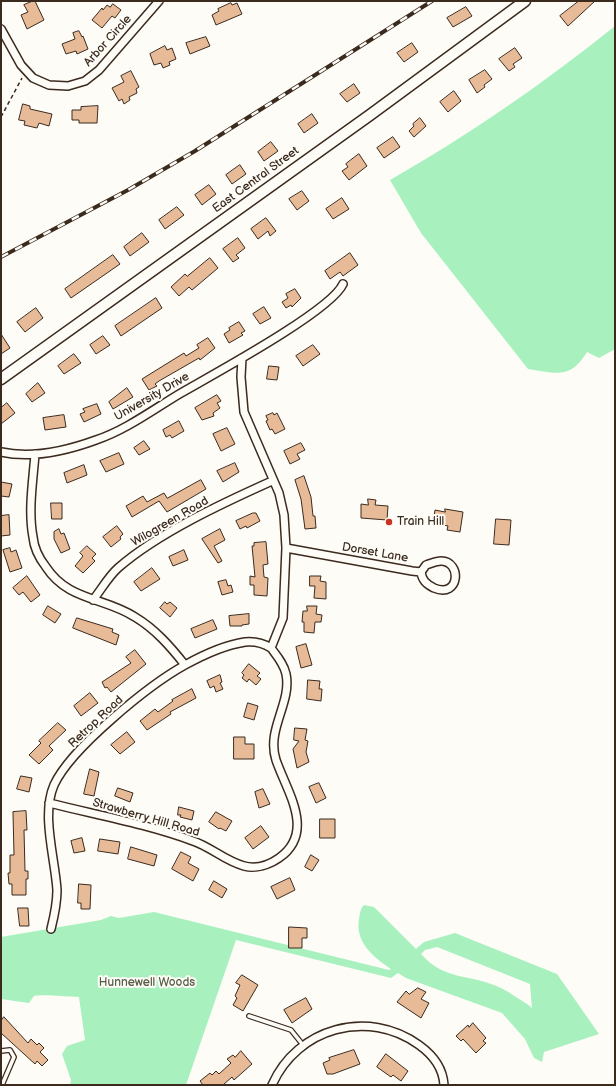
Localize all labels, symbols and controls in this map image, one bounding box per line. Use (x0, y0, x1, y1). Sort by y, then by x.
street label: Arbor Circle (81, 12, 135, 70)
street label: East Central Street (210, 144, 302, 216)
street label: University Drive (112, 370, 192, 424)
street label: Wilogreen Road (129, 494, 211, 550)
place label: Train Hill (397, 515, 444, 529)
marker: Train Hill (384, 517, 394, 527)
street label: Dorset Lane (341, 540, 409, 566)
street label: Retrop Road (66, 693, 126, 751)
street label: Strawberry Hill Road (91, 796, 201, 840)
park label: Hunnewell Woods (99, 976, 195, 990)

